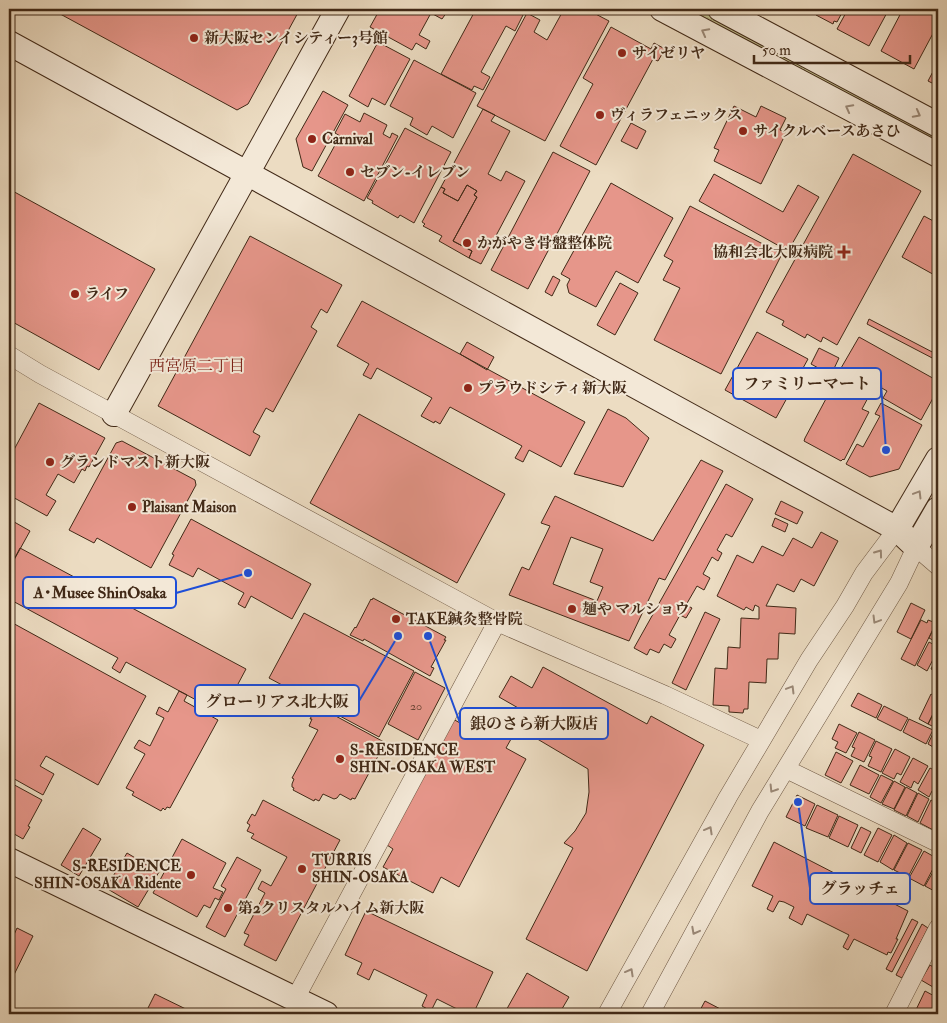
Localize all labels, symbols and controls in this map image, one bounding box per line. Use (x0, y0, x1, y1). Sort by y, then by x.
one-way arrow (702, 28, 711, 38)
place label: 新大阪センイシティー3号館 (204, 29, 388, 48)
marker: 新大阪センイシティー3号館 (188, 32, 200, 44)
scale bar (754, 32, 911, 64)
text: 50 m (762, 41, 791, 60)
place label: サイゼリヤ (632, 44, 705, 63)
marker: サイゼリヤ (616, 47, 628, 59)
one-way arrow (845, 104, 854, 114)
place label: ヴィラフェニックス (610, 106, 743, 125)
one-way arrow (912, 107, 921, 117)
marker: ヴィラフェニックス (594, 109, 606, 121)
place label: サイクルベースあさひ (753, 122, 900, 141)
marker: サイクルベースあさひ (737, 125, 749, 137)
place label: Carnival (322, 130, 373, 149)
marker: Carnival (306, 133, 318, 145)
place label: セブン-イレブン (360, 163, 470, 182)
marker: セブン-イレブン (344, 166, 356, 178)
place label: かがやき骨盤整体院 (477, 234, 612, 253)
marker: かがやき骨盤整体院 (461, 237, 473, 249)
place label: 協和会北大阪病院 (713, 243, 833, 262)
marker: 協和会北大阪病院 (837, 245, 851, 259)
place label: ライフ (85, 285, 129, 304)
marker: ライフ (69, 288, 81, 300)
district label: 西宮原二丁目 (149, 356, 245, 376)
callout: ファミリーマート (733, 368, 881, 399)
text: ファミリーマート (743, 374, 871, 394)
place label: プラウドシティ新大阪 (478, 379, 627, 398)
marker: プラウドシティ新大阪 (462, 382, 474, 394)
place label: グランドマスト新大阪 (60, 453, 210, 472)
marker: グランドマスト新大阪 (44, 456, 56, 468)
one-way arrow (911, 490, 921, 499)
place label: Plaisant Maison (142, 498, 237, 517)
marker: Plaisant Maison (126, 501, 138, 513)
one-way arrow (874, 550, 882, 559)
callout: A･Musee ShinOsaka (23, 577, 176, 608)
text: A･Musee ShinOsaka (33, 583, 167, 603)
place label: 麺や マルショウ (582, 600, 689, 619)
marker: 麺や マルショウ (566, 603, 578, 615)
place label: TAKE鍼灸整骨院 (405, 610, 523, 629)
marker: TAKE鍼灸整骨院 (390, 613, 402, 625)
one-way arrow (873, 615, 883, 624)
callout: グローリアス北大阪 (195, 685, 359, 716)
one-way arrow (785, 686, 795, 695)
text: グローリアス北大阪 (205, 692, 349, 712)
house number: 20 (410, 699, 422, 714)
callout: 銀のさら新大阪店 (460, 708, 608, 739)
text: 銀のさら新大阪店 (470, 714, 598, 734)
place label: S-RESIDENCE SHIN-OSAKA WEST (350, 741, 496, 777)
marker: S-RESIDENCE SHIN-OSAKA WEST (334, 753, 346, 765)
one-way arrow (770, 783, 780, 792)
one-way arrow (703, 826, 713, 835)
place label: TURRIS SHIN-OSAKA (311, 851, 409, 887)
place label: S-RESIDENCE SHIN-OSAKA Ridente (34, 857, 182, 893)
marker: TURRIS SHIN-OSAKA (296, 863, 308, 875)
marker: S-RESIDENCE SHIN-OSAKA Ridente (185, 869, 197, 881)
callout: グラッチェ (810, 873, 910, 904)
text: グラッチェ (820, 879, 900, 899)
place label: 第2クリスタルハイム新大阪 (238, 899, 424, 918)
marker: 第2クリスタルハイム新大阪 (222, 902, 234, 914)
one-way arrow (691, 926, 701, 935)
one-way arrow (624, 968, 634, 977)

